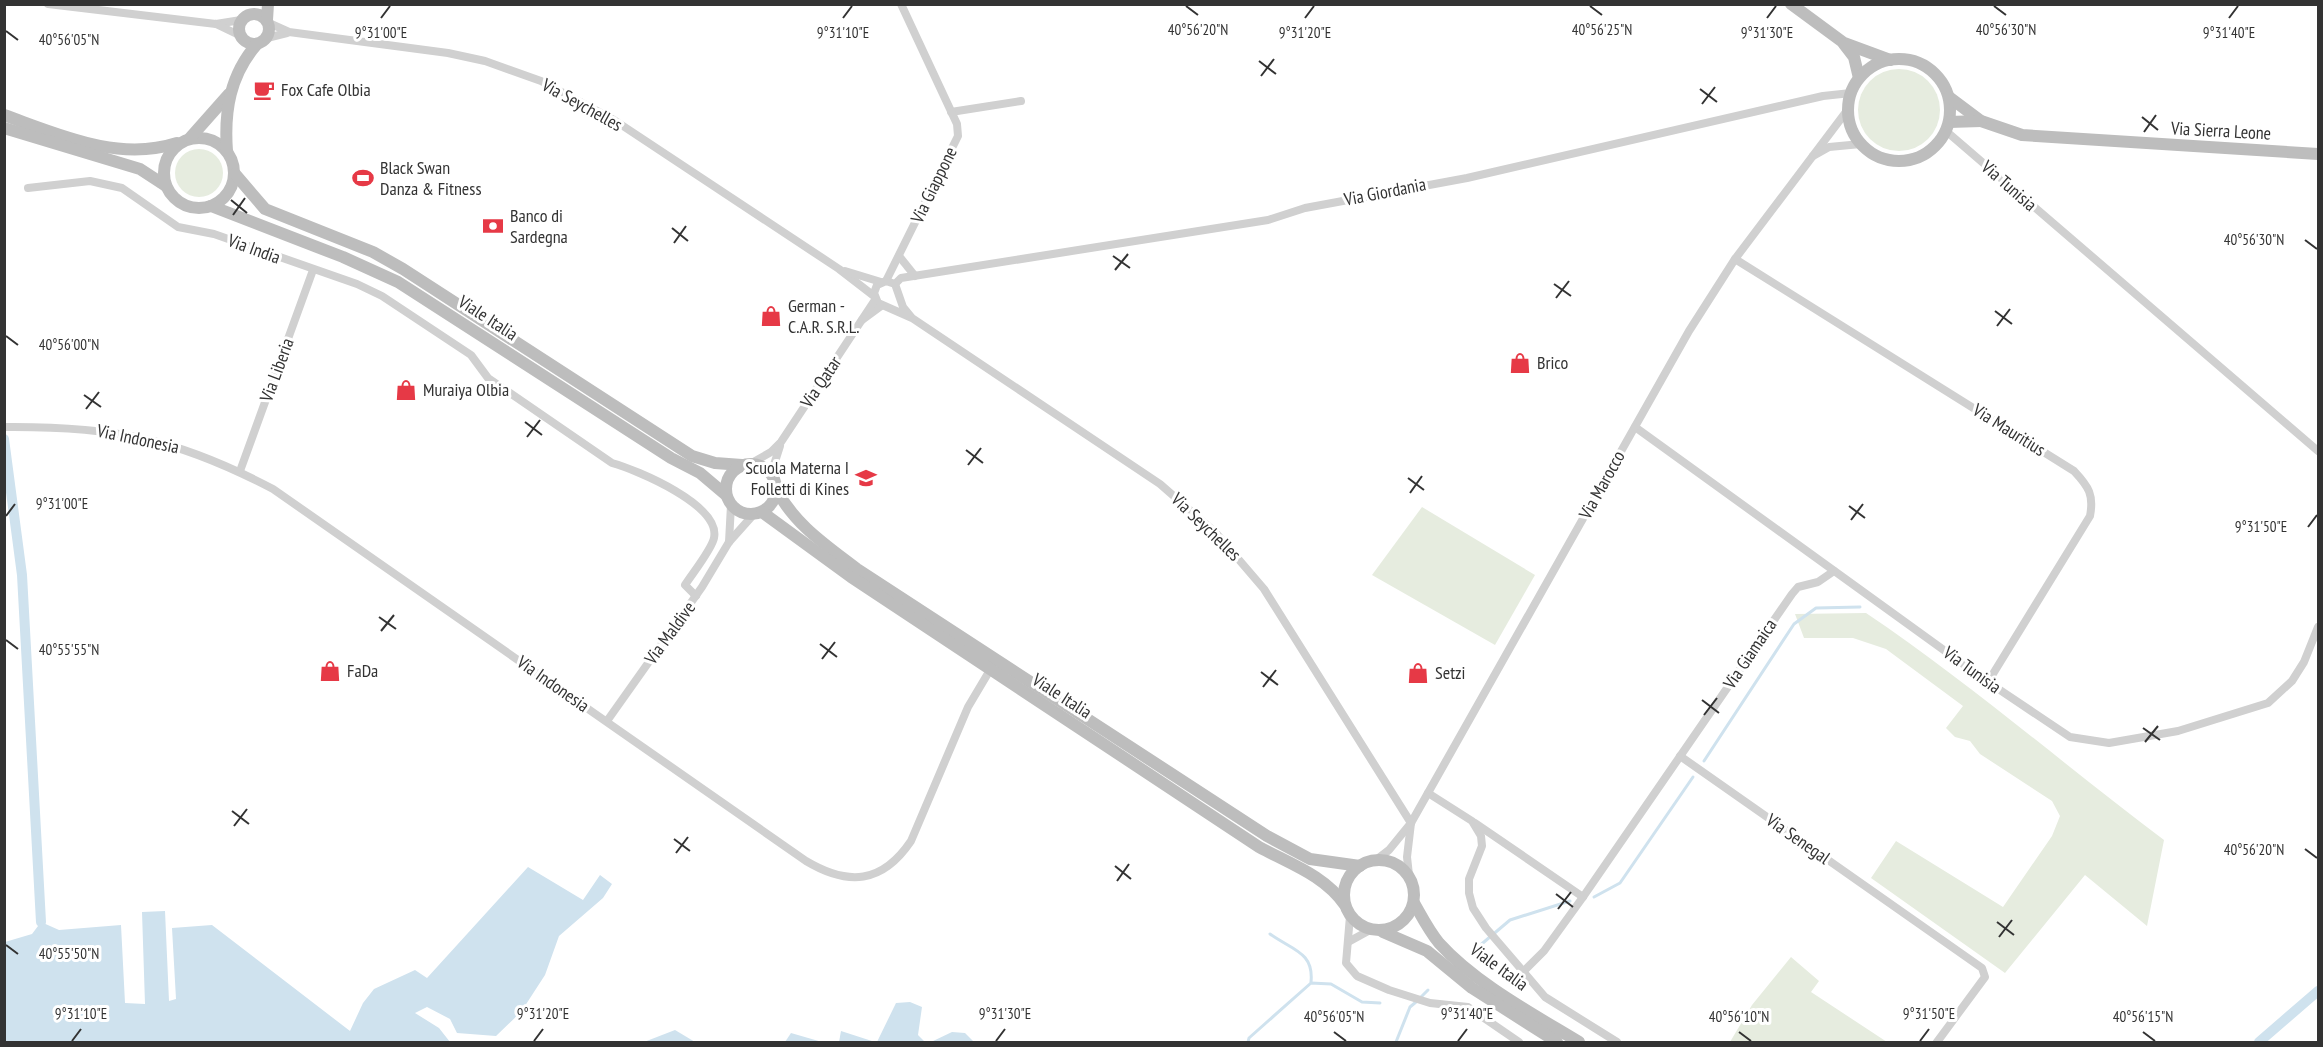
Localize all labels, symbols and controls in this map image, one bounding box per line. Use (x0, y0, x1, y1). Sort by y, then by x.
text: 40°56'20"N (1168, 20, 1228, 39)
text: 40°56'25"N (1572, 20, 1632, 39)
text: 40°56'30"N (1976, 20, 2036, 39)
text: 9°31'00"E (355, 23, 407, 42)
text: 9°31'10"E (817, 23, 869, 42)
text: 9°31'20"E (1279, 23, 1331, 42)
text: 9°31'30"E (1741, 23, 1793, 42)
text: 9°31'40"E (2203, 23, 2255, 42)
text: 40°56'05"N (39, 30, 99, 49)
street label: Via Seychelles (537, 73, 627, 136)
cafe icon: Fox Cafe Olbia (252, 78, 276, 102)
place label: Fox Cafe Olbia (281, 78, 371, 101)
street label: Via Sierra Leone (2169, 116, 2272, 145)
street label: Via Giappone (905, 143, 962, 228)
street label: Via Tunisia (1976, 155, 2042, 216)
place label: Black Swan Danza & Fitness (380, 156, 481, 200)
sports icon: Black Swan Danza & Fitness (351, 166, 375, 190)
street label: Via Giordania (1341, 172, 1428, 211)
place label: Banco di Sardegna (510, 204, 568, 248)
bank icon: Banco di Sardegna (481, 214, 505, 238)
street label: Via India (224, 228, 284, 269)
text: 40°56'30"N (2224, 230, 2284, 249)
street label: Viale Italia (453, 289, 522, 345)
place label: German - C.A.R. S.R.L. (788, 294, 859, 338)
shop icon: German - C.A.R. S.R.L. (759, 304, 783, 328)
text: 40°56'00"N (39, 335, 99, 354)
street label: Via Liberia (254, 335, 299, 406)
street label: Via Qatar (794, 351, 846, 413)
shop icon: Brico (1508, 351, 1532, 375)
place label: Brico (1537, 351, 1568, 374)
shop icon: Muraiya Olbia (394, 378, 418, 402)
place label: Muraiya Olbia (423, 378, 509, 401)
street label: Via Mauritius (1968, 398, 2050, 461)
street label: Via Indonesia (94, 418, 181, 458)
street label: Via Marocco (1573, 446, 1630, 524)
place label: Scuola Materna I Folletti di Kines (745, 456, 849, 500)
school or university icon: Scuola Materna I Folletti di Kines (854, 466, 878, 490)
street label: Via Seychelles (1166, 487, 1246, 566)
text: 9°31'00"E (36, 494, 88, 513)
text: 9°31'50"E (2235, 517, 2287, 536)
street label: Via Maldive (638, 597, 700, 669)
street label: Via Giamaica (1717, 614, 1781, 694)
text: 40°55'55"N (39, 640, 99, 659)
street label: Via Tunisia (1938, 640, 2006, 698)
street label: Via Indonesia (512, 650, 594, 717)
shop icon: FaDa (318, 659, 342, 683)
place label: FaDa (347, 659, 378, 682)
shop icon: Setzi (1406, 661, 1430, 685)
place label: Setzi (1435, 661, 1465, 684)
street label: Viale Italia (1027, 667, 1096, 723)
street label: Via Senegal (1761, 808, 1835, 869)
text: 40°56'20"N (2224, 840, 2284, 859)
street label: Viale Italia (1465, 937, 1533, 995)
text: 40°55'50"N (39, 944, 99, 963)
text: 9°31'10"E (55, 1004, 107, 1023)
text: 9°31'20"E (517, 1004, 569, 1023)
text: 9°31'30"E (979, 1004, 1031, 1023)
text: 9°31'40"E (1441, 1004, 1493, 1023)
text: 9°31'50"E (1903, 1004, 1955, 1023)
text: 40°56'05"N (1304, 1007, 1364, 1026)
text: 40°56'10"N (1709, 1007, 1769, 1026)
text: 40°56'15"N (2113, 1007, 2173, 1026)

